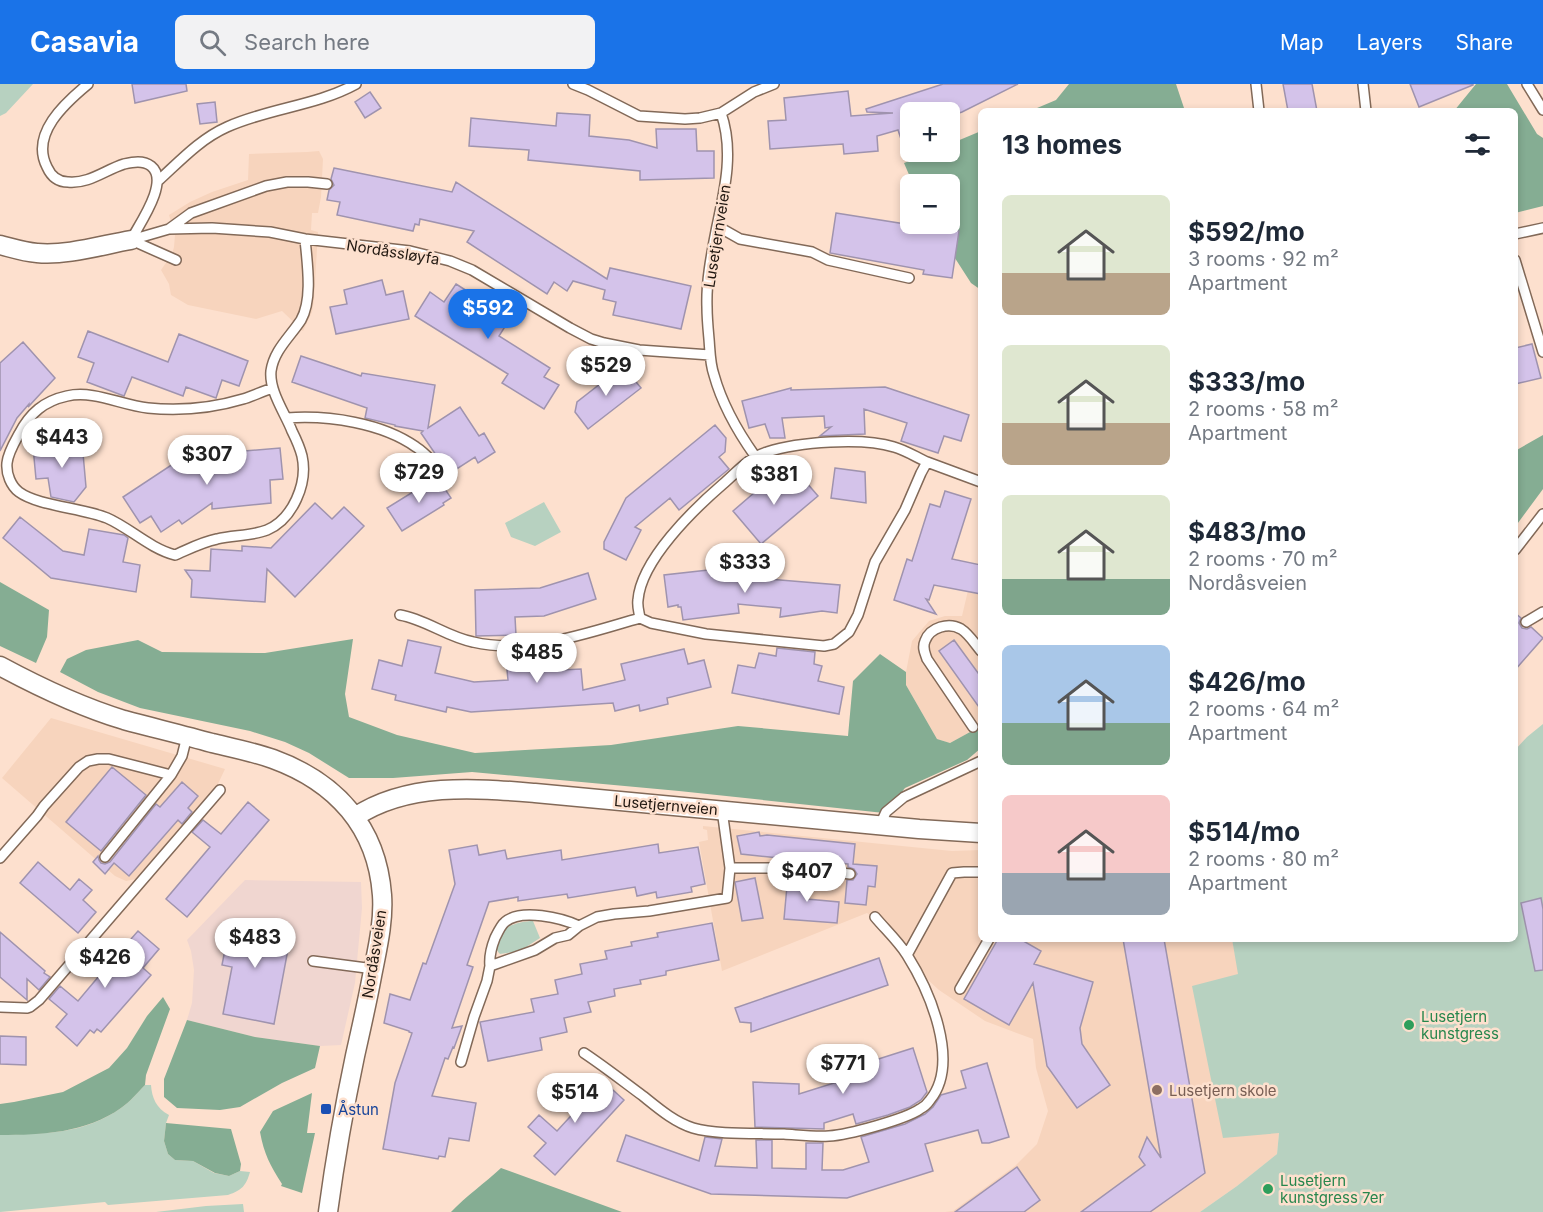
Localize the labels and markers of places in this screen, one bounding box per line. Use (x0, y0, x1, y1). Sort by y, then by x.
pin: $592 (452, 289, 524, 340)
pin: $529 (570, 346, 642, 397)
pin: $443 (26, 418, 98, 469)
pin: $307 (171, 435, 243, 486)
pin: $729 (383, 453, 455, 504)
pin: $381 (738, 455, 810, 506)
pin: $333 (709, 543, 781, 594)
pin: $485 (501, 633, 573, 684)
pin: $407 (771, 852, 843, 903)
pin: $483 (219, 918, 291, 969)
pin: $426 (69, 938, 141, 989)
place label: Lusetjern kunstgress (1421, 1007, 1499, 1043)
marker: Lusetjern kunstgress (1402, 1018, 1416, 1032)
pin: $771 (807, 1044, 879, 1095)
pin: $514 (539, 1073, 611, 1124)
place label: Lusetjern skole (1169, 1081, 1277, 1100)
marker: Lusetjern skole (1150, 1083, 1164, 1097)
place label: Åstun (338, 1100, 379, 1119)
marker: Åstun (319, 1102, 333, 1116)
place label: Lusetjern kunstgress 7er (1280, 1171, 1385, 1207)
marker: Lusetjern kunstgress 7er (1261, 1182, 1275, 1196)

